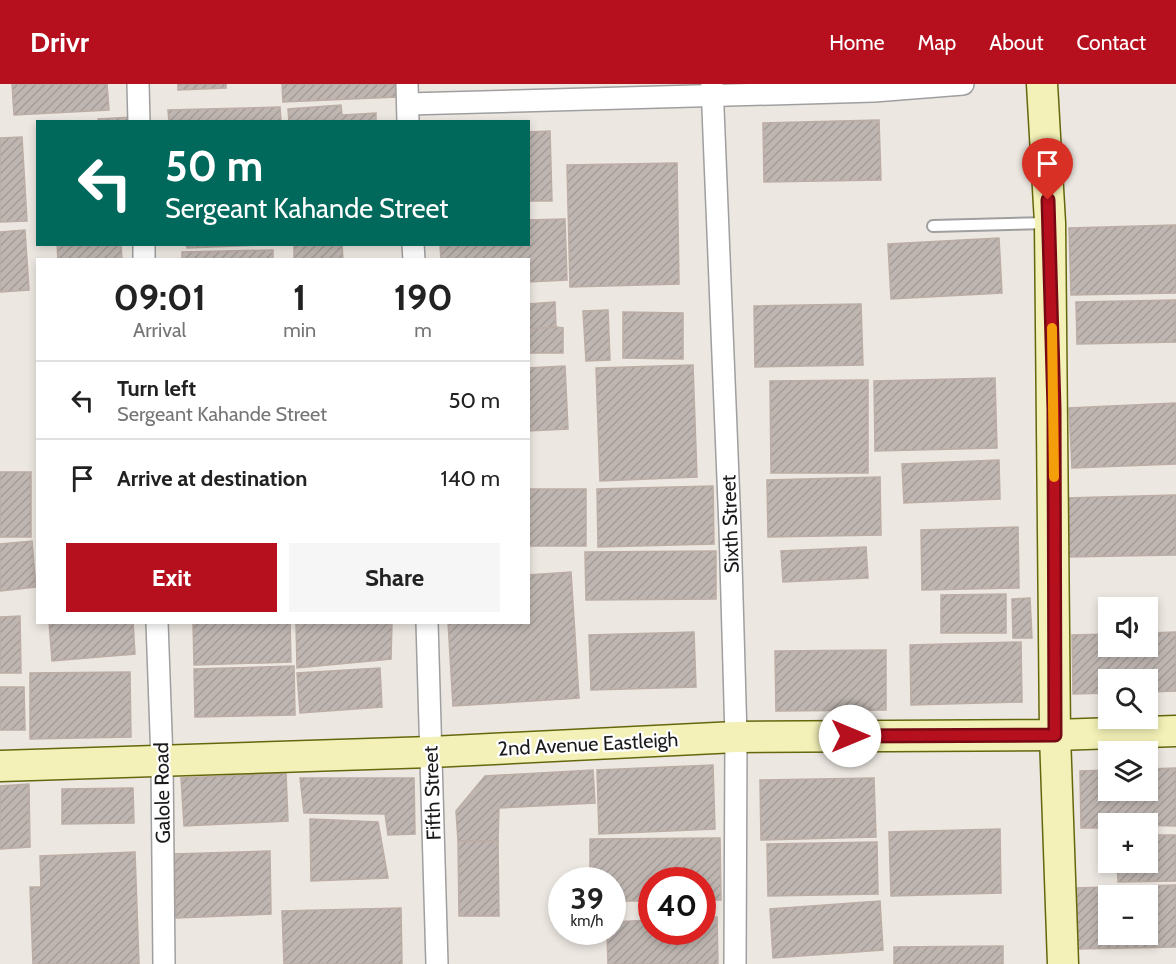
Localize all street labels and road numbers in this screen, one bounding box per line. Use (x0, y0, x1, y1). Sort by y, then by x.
street label: Sixth Street (716, 474, 744, 574)
street label: 2nd Avenue Eastleigh (497, 727, 679, 761)
street label: Galole Road (149, 742, 175, 844)
street label: Fifth Street (418, 745, 446, 841)

